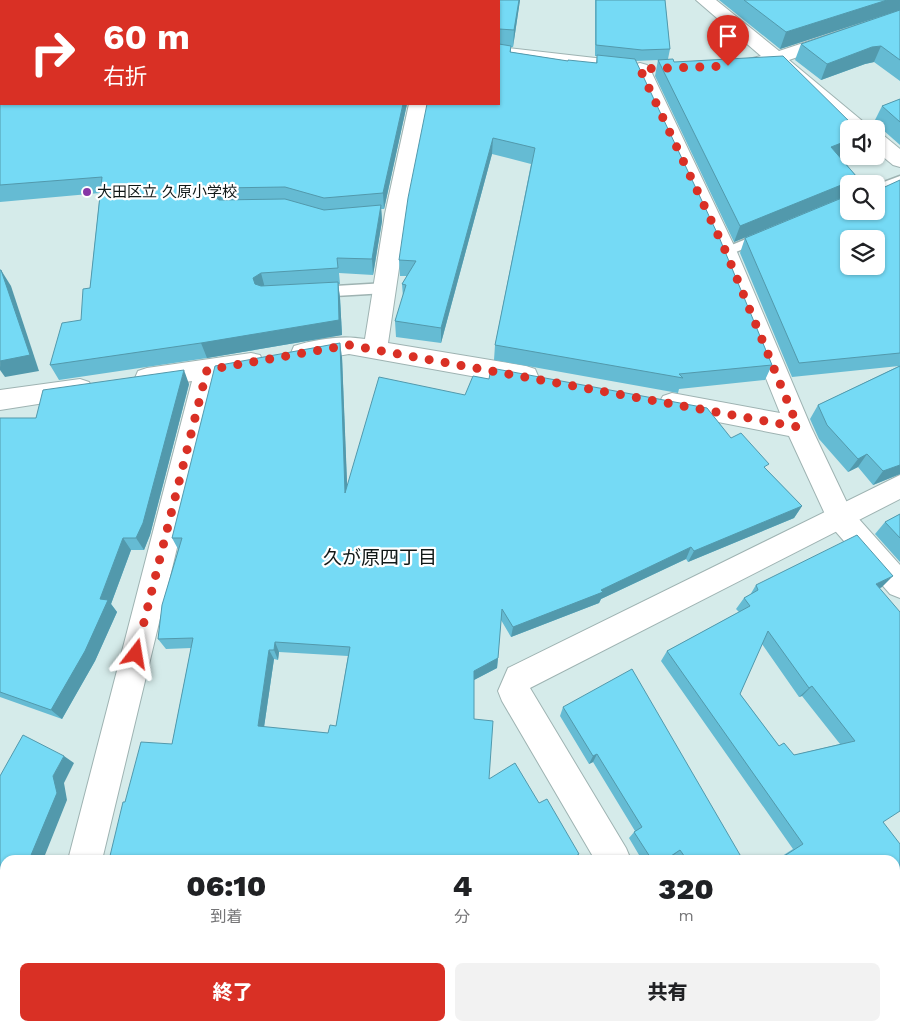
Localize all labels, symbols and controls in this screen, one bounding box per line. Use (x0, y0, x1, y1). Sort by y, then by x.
pin (707, 15, 749, 66)
text: 60 m (103, 16, 190, 58)
icon: right (20, 20, 85, 85)
icon: arrive (714, 22, 742, 50)
text: 右折 (103, 64, 147, 89)
map controls (840, 120, 885, 275)
button: sound (840, 120, 885, 165)
button: search (840, 175, 885, 220)
place label: 大田区立 久原小学校 (97, 183, 237, 201)
marker: 大田区立 久原小学校 (81, 186, 93, 198)
button: layers (840, 230, 885, 275)
district label: 久が原四丁目 (323, 546, 437, 569)
position arrow (109, 627, 161, 679)
text: 06:10 (186, 868, 266, 903)
text: 4 (452, 868, 472, 903)
text: 320 (658, 871, 714, 906)
text: m (678, 906, 694, 925)
text: 到着 (210, 907, 242, 926)
text: 分 (454, 907, 470, 926)
button: 終了 (20, 963, 445, 1021)
button: 共有 (455, 963, 880, 1021)

